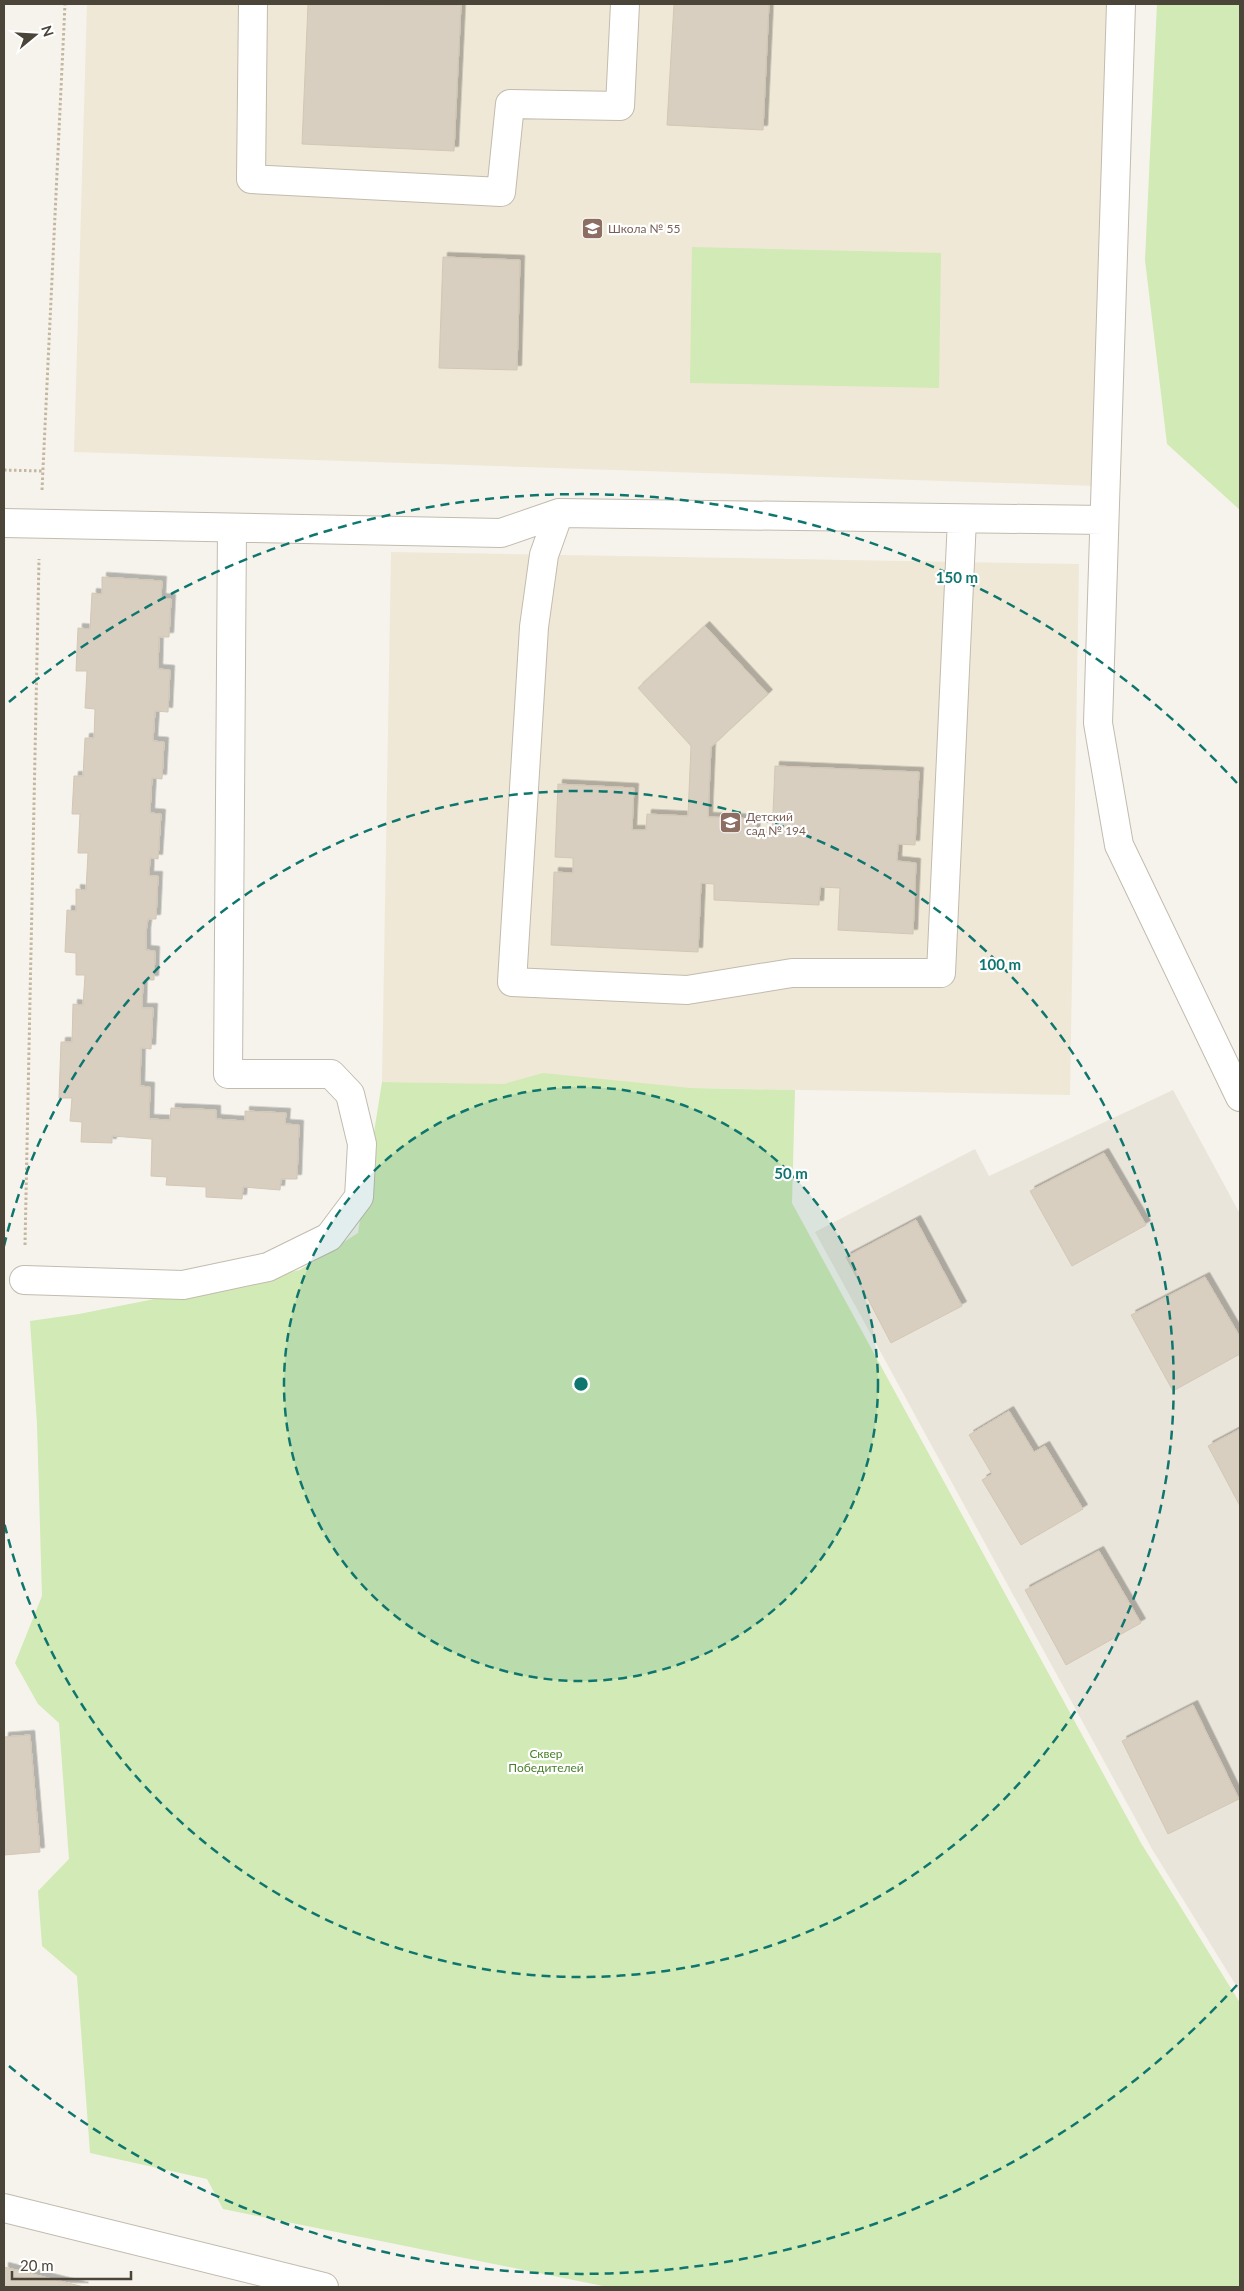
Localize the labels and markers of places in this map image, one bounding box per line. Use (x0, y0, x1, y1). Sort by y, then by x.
school or university icon: Школа № 55 (580, 216, 604, 240)
place label: Школа № 55 (608, 221, 680, 236)
place label: Детский сад № 194 (746, 809, 806, 838)
school or university icon: Детский сад № 194 (718, 811, 742, 835)
centre of rings (572, 1375, 590, 1393)

